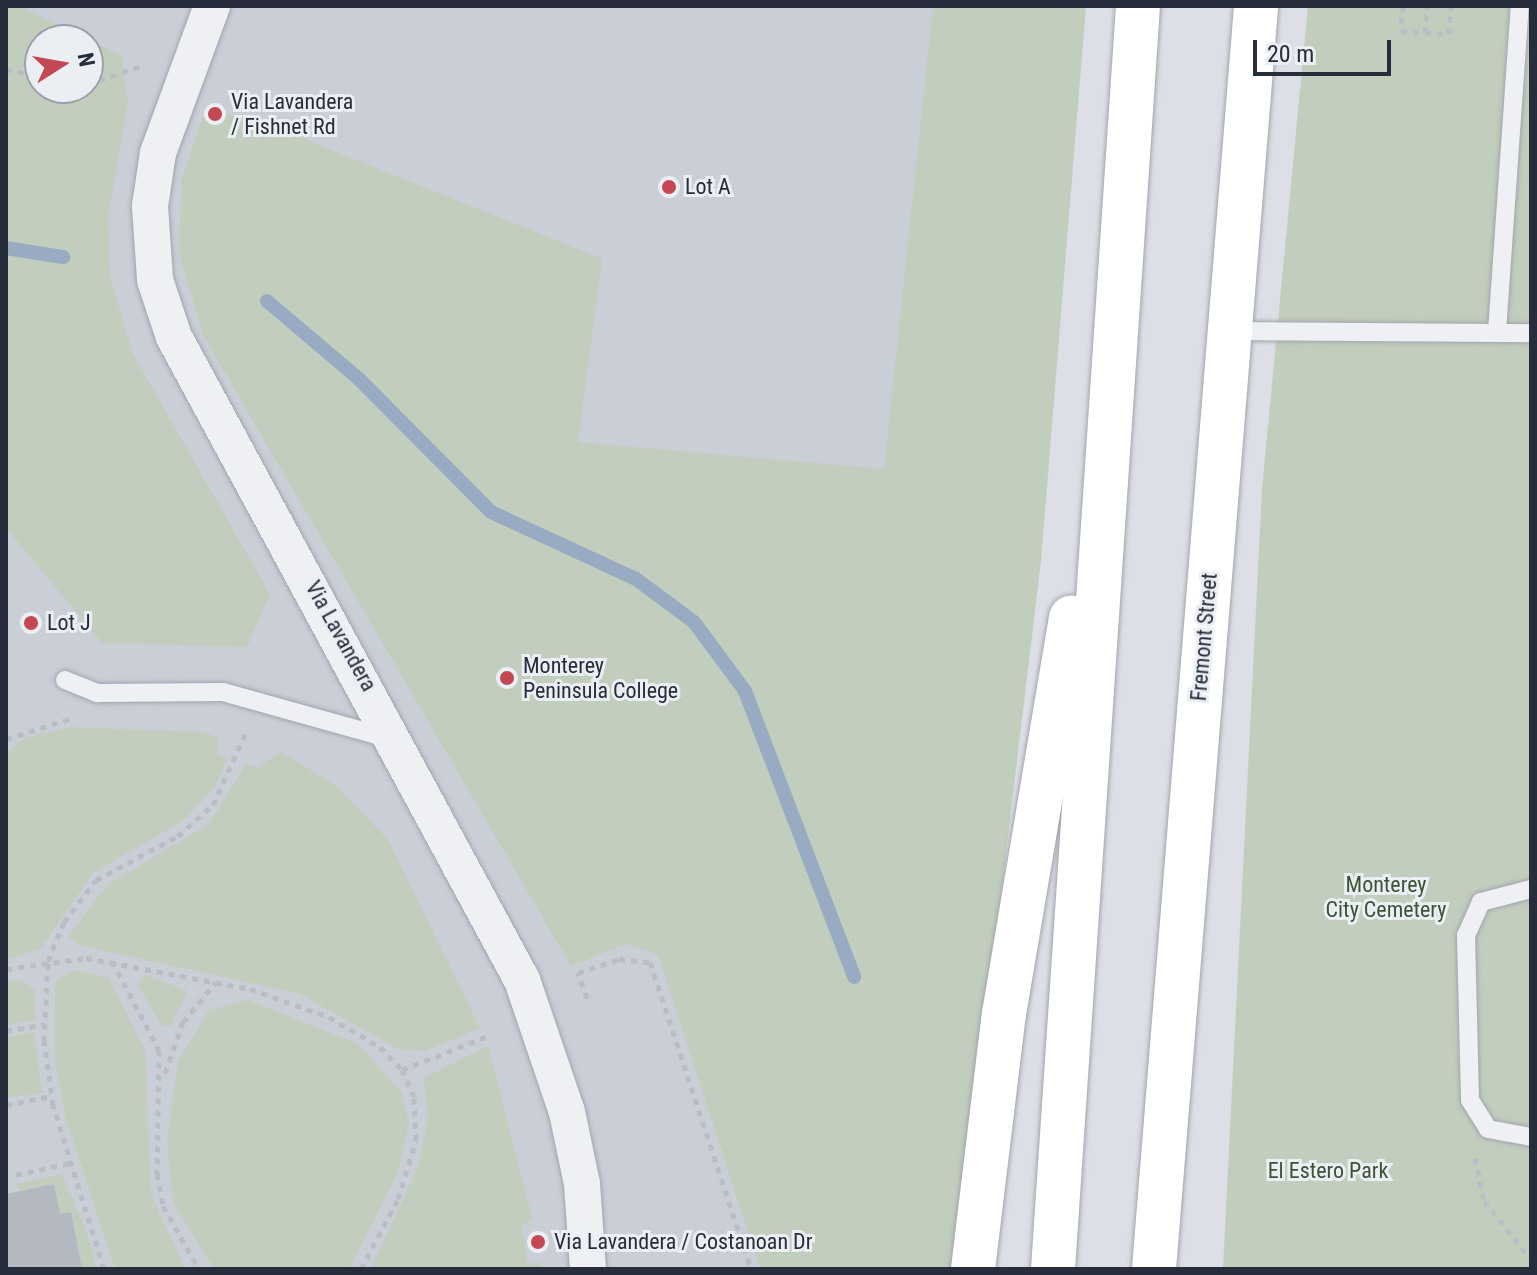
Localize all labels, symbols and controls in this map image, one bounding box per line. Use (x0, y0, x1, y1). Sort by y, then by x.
north arrow (24, 24, 104, 104)
scale bar (1257, 24, 1395, 74)
text: 20 m (1267, 40, 1314, 68)
text: N (73, 51, 100, 69)
place label: Via Lavandera / Fishnet Rd (231, 88, 353, 140)
marker: Via Lavandera / Fishnet Rd (206, 105, 224, 123)
place label: Lot A (685, 174, 731, 200)
marker: Lot A (660, 178, 678, 196)
street label: Fremont Street (1185, 572, 1223, 702)
street label: Via Lavandera (300, 576, 382, 696)
place label: Lot J (47, 610, 91, 636)
marker: Lot J (22, 614, 40, 632)
place label: Monterey Peninsula College (523, 652, 678, 704)
marker: Monterey Peninsula College (498, 669, 516, 687)
park label: Monterey City Cemetery (1326, 871, 1446, 922)
park label: El Estero Park (1268, 1158, 1388, 1184)
place label: Via Lavandera / Costanoan Dr (554, 1229, 812, 1255)
marker: Via Lavandera / Costanoan Dr (529, 1233, 547, 1251)

